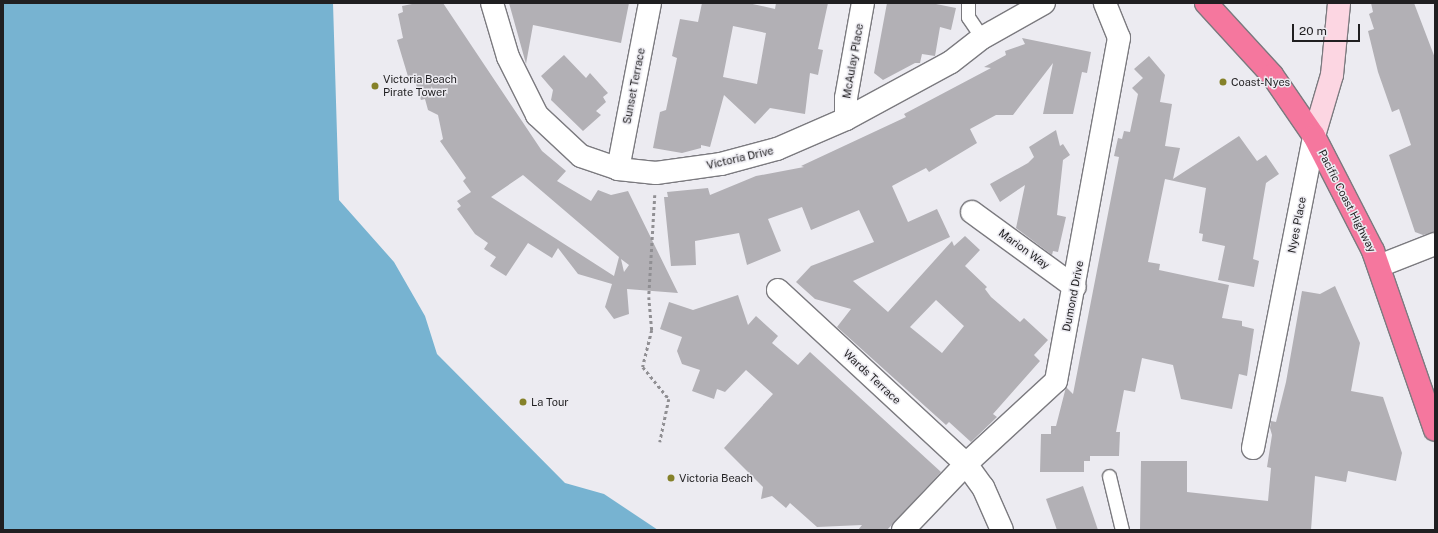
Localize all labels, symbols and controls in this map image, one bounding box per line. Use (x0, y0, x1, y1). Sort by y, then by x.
scale bar (1294, 16, 1362, 42)
street label: McAulay Place (840, 22, 866, 100)
text: 20 m (1299, 24, 1327, 38)
street label: Sunset Terrace (620, 47, 648, 125)
place label: Victoria Beach Pirate Tower (383, 73, 457, 99)
place label: Coast-Nyes (1231, 75, 1290, 89)
marker: Coast-Nyes (1218, 77, 1228, 87)
marker: Victoria Beach Pirate Tower (370, 81, 380, 91)
street label: Victoria Drive (705, 144, 775, 172)
street label: Pacific Coast Highway (1315, 147, 1379, 255)
street label: Nyes Place (1285, 196, 1309, 254)
street label: Marion Way (996, 226, 1052, 272)
street label: Dumond Drive (1060, 260, 1086, 332)
street label: Wards Terrace (841, 347, 903, 407)
place label: La Tour (531, 395, 569, 409)
marker: La Tour (518, 397, 528, 407)
place label: Victoria Beach (679, 471, 753, 485)
marker: Victoria Beach (666, 473, 676, 483)

